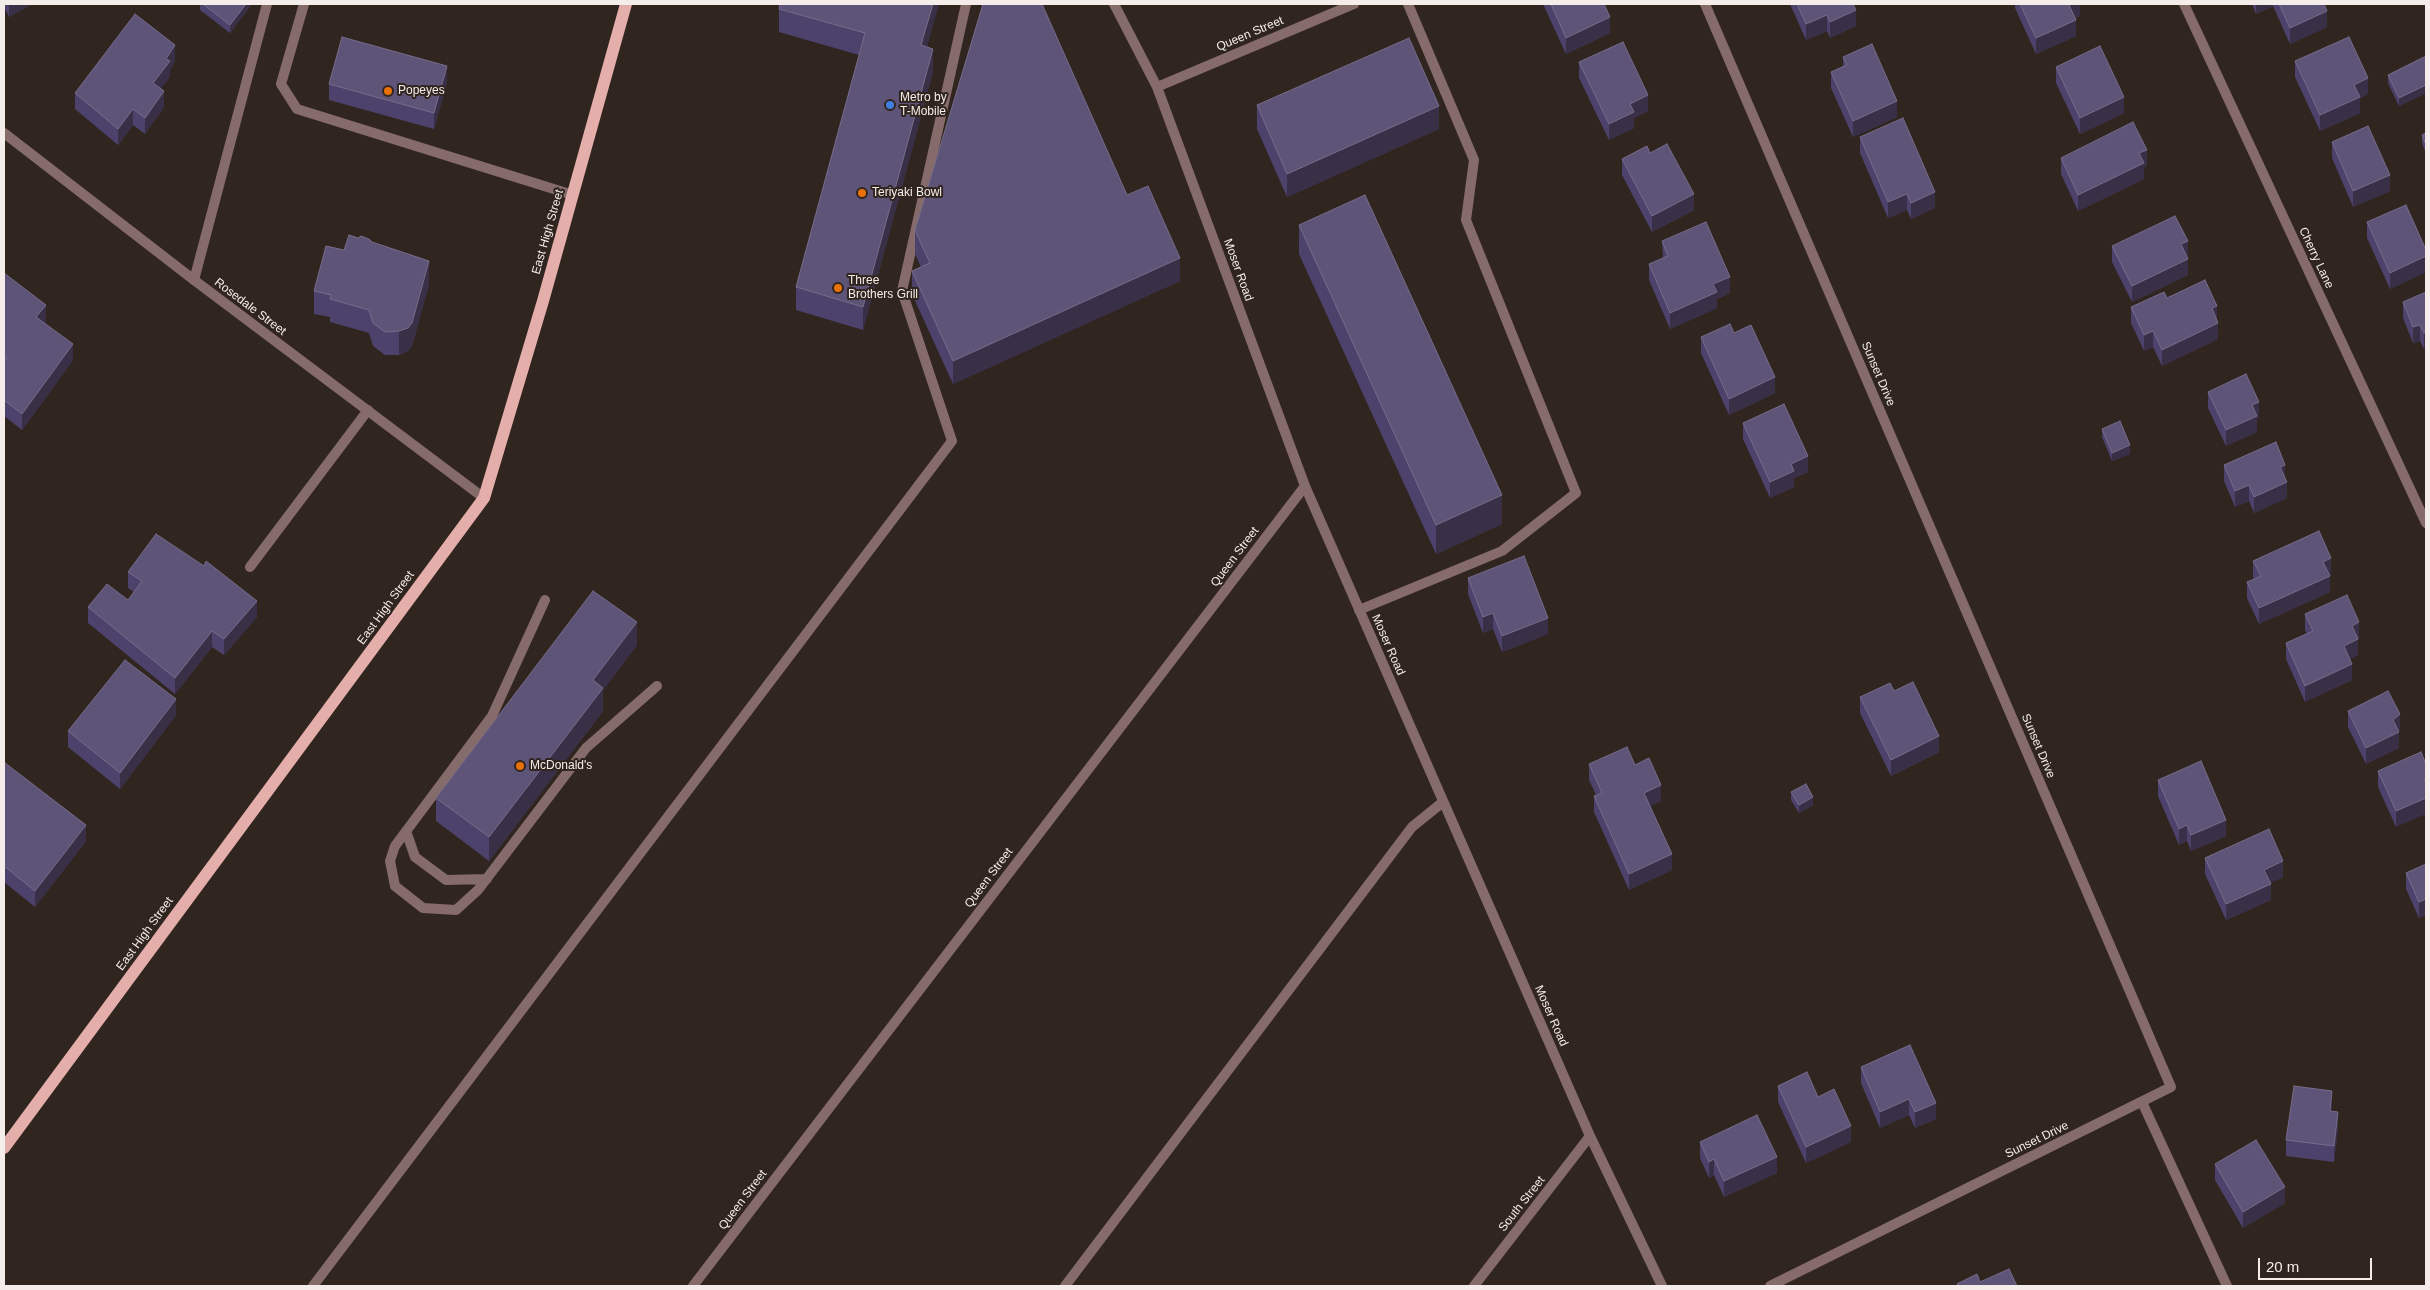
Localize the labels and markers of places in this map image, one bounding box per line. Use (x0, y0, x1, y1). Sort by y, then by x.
place label: Popeyes (398, 84, 445, 98)
marker: Popeyes (382, 85, 394, 97)
place label: Metro by T-Mobile (900, 91, 947, 119)
marker: Metro by T-Mobile (884, 99, 896, 111)
place label: Teriyaki Bowl (872, 186, 942, 200)
marker: Teriyaki Bowl (856, 187, 868, 199)
place label: Three Brothers Grill (848, 274, 918, 302)
marker: Three Brothers Grill (832, 282, 844, 294)
place label: McDonald's (530, 759, 592, 773)
marker: McDonald's (514, 760, 526, 772)

